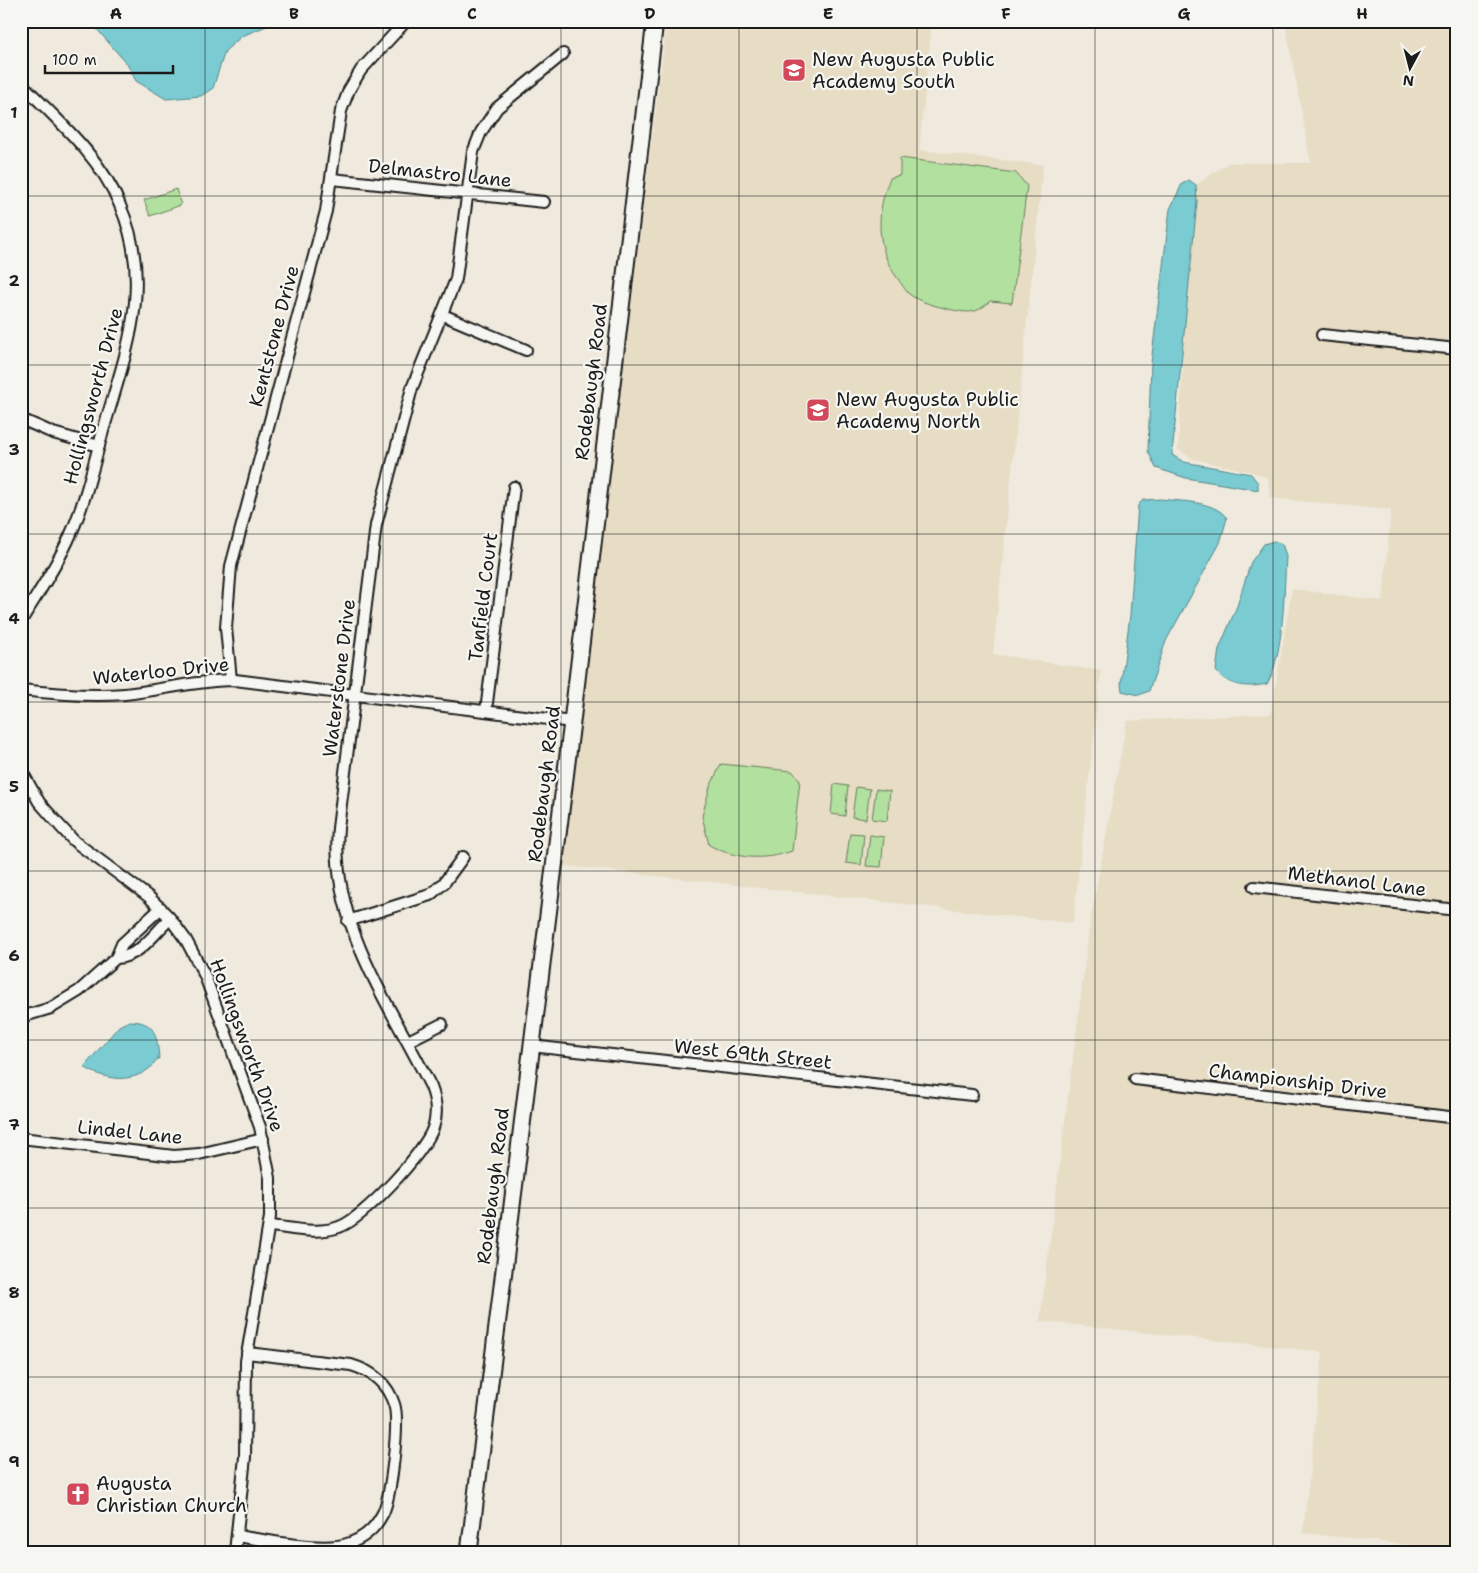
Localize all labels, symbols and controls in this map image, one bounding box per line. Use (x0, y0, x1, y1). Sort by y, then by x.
text: A (110, 3, 122, 24)
text: B (289, 3, 299, 24)
text: C (467, 3, 477, 24)
text: D (644, 3, 656, 24)
text: E (823, 3, 833, 24)
text: F (1001, 3, 1011, 24)
text: G (1178, 3, 1191, 24)
text: H (1356, 3, 1368, 24)
scale bar (45, 42, 172, 74)
north arrow (1386, 42, 1436, 92)
place label: New Augusta Public Academy South (812, 47, 995, 94)
text: 100 m (52, 50, 97, 70)
school or university icon: New Augusta Public Academy South (781, 57, 807, 83)
text: N (1402, 71, 1415, 91)
text: 1 (10, 102, 18, 123)
street label: Delmastro Lane (367, 153, 513, 193)
street label: Kentstone Drive (243, 262, 305, 410)
text: 2 (8, 270, 20, 291)
street label: Rodebaugh Road (569, 302, 613, 462)
street label: Hollingsworth Drive (57, 305, 129, 487)
place label: New Augusta Public Academy North (836, 387, 1019, 434)
school or university icon: New Augusta Public Academy North (805, 397, 831, 423)
text: 3 (8, 439, 20, 460)
street label: Tanfield Court (463, 531, 503, 663)
street label: Waterstone Drive (317, 598, 361, 758)
text: 4 (8, 608, 20, 629)
street label: Waterloo Drive (91, 651, 231, 691)
street label: Rodebaugh Road (522, 704, 566, 864)
text: 5 (9, 776, 19, 797)
street label: Methanol Lane (1286, 860, 1428, 902)
text: 6 (8, 945, 20, 966)
street label: Hollingsworth Drive (204, 955, 290, 1135)
street label: West 69th Street (673, 1033, 833, 1075)
street label: Championship Drive (1207, 1058, 1389, 1104)
street label: Rodebaugh Road (471, 1106, 515, 1266)
text: 7 (8, 1114, 20, 1135)
street label: Lindel Lane (76, 1114, 184, 1150)
text: 8 (8, 1282, 20, 1303)
text: 9 (8, 1451, 20, 1472)
place label: Augusta Christian Church (96, 1471, 247, 1518)
church icon: Augusta Christian Church (65, 1481, 91, 1507)

